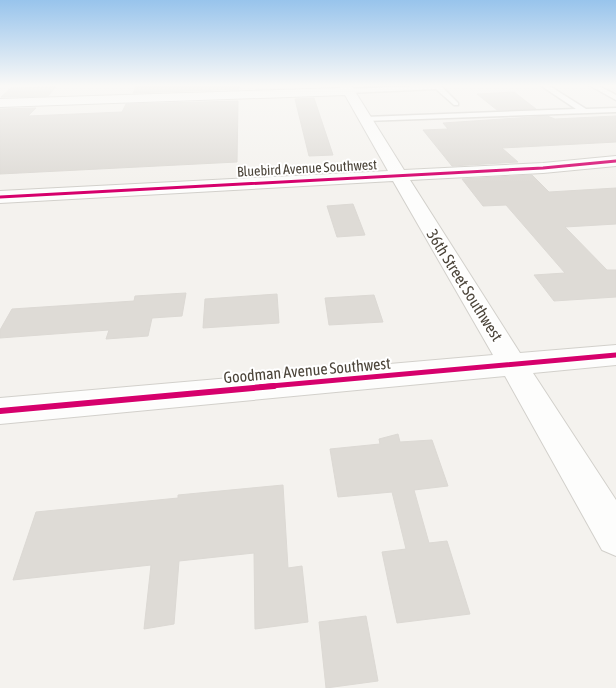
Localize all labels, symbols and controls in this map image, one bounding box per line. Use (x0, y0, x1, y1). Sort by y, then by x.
street label: Bluebird Avenue Southwest (237, 156, 377, 180)
street label: 36th Street Southwest (423, 226, 507, 344)
street label: Goodman Avenue Southwest (223, 354, 392, 386)

